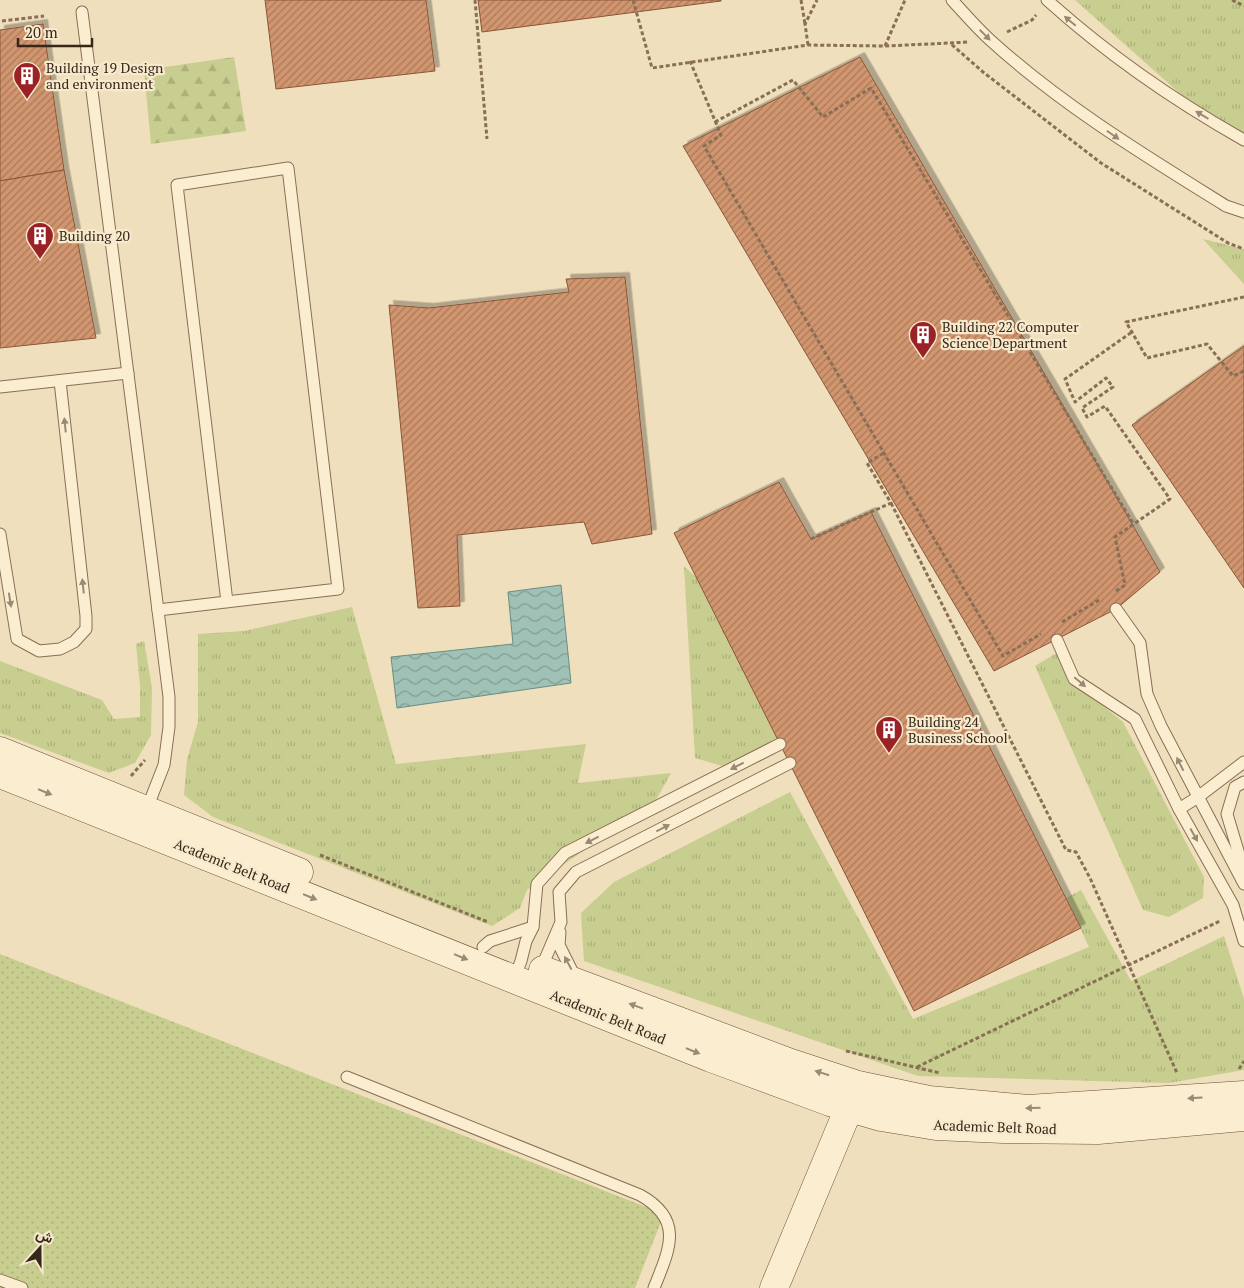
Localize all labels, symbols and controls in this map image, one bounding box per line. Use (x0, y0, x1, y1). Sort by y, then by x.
scale bar (18, 15, 91, 47)
one-way arrow (1064, 15, 1077, 26)
text: 20 m (25, 22, 58, 42)
one-way arrow (979, 29, 991, 41)
place label: Building 19 Design and environment (46, 58, 164, 93)
building icon: Building 19 Design and environment (12, 61, 42, 100)
one-way arrow (1196, 111, 1209, 120)
one-way arrow (1106, 130, 1120, 140)
building icon: Building 20 (25, 221, 55, 260)
place label: Building 20 (59, 226, 130, 245)
place label: Building 22 Computer Science Department (942, 317, 1079, 352)
building icon: Building 22 Computer Science Department (908, 320, 938, 359)
one-way arrow (60, 417, 68, 433)
one-way arrow (79, 578, 87, 594)
one-way arrow (7, 592, 15, 608)
one-way arrow (1073, 676, 1086, 687)
place label: Building 24 Business School (908, 712, 1008, 747)
building icon: Building 24 Business School (874, 715, 904, 754)
one-way arrow (1176, 756, 1184, 771)
one-way arrow (729, 762, 744, 771)
one-way arrow (38, 788, 53, 796)
one-way arrow (655, 824, 670, 832)
one-way arrow (1190, 829, 1199, 842)
street label: Academic Belt Road (171, 834, 293, 898)
one-way arrow (584, 836, 599, 844)
one-way arrow (303, 894, 317, 902)
one-way arrow (454, 954, 468, 962)
one-way arrow (564, 956, 572, 970)
street label: Academic Belt Road (547, 985, 669, 1049)
one-way arrow (629, 1002, 644, 1009)
one-way arrow (686, 1047, 701, 1055)
one-way arrow (814, 1069, 829, 1077)
one-way arrow (1187, 1095, 1203, 1103)
one-way arrow (1025, 1105, 1041, 1113)
street label: Academic Belt Road (933, 1115, 1057, 1138)
north arrow (15, 1223, 65, 1273)
text: ش (34, 1224, 56, 1247)

